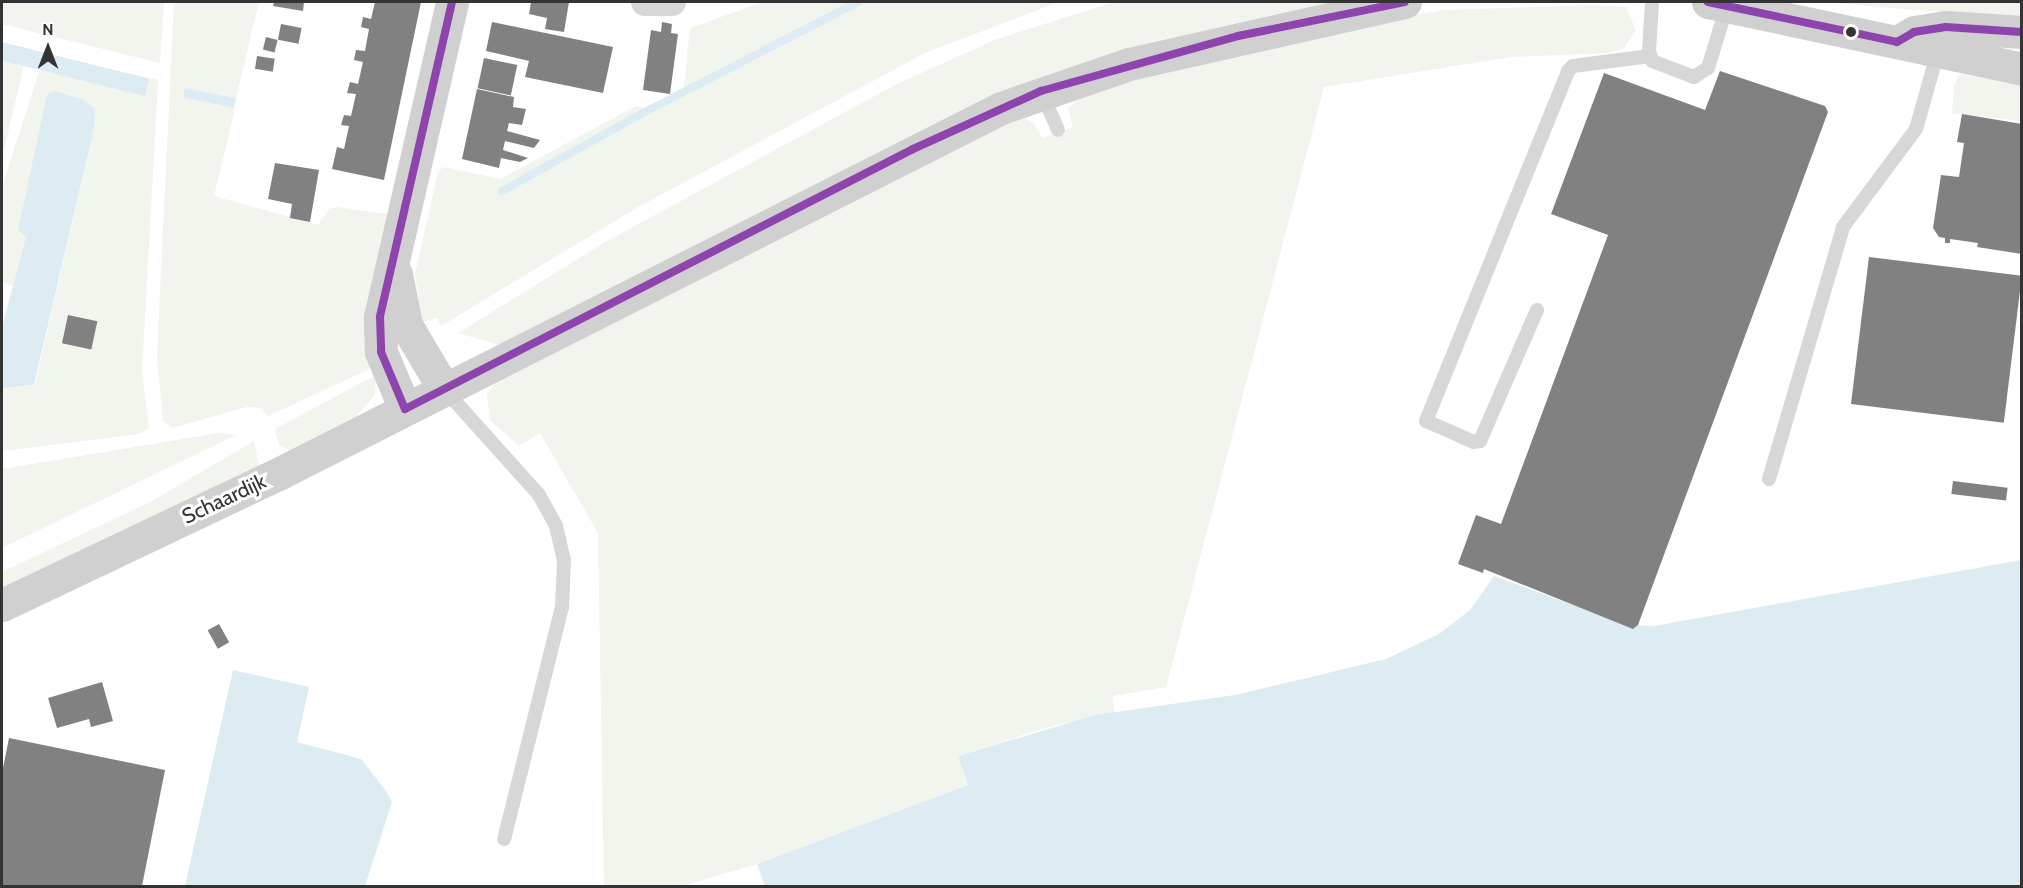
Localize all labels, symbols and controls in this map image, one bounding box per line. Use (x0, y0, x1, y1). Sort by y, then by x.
north arrow (18, 18, 78, 78)
text: N (42, 20, 54, 39)
unlabelled marker (1845, 26, 1857, 38)
street label: Schaardijk (178, 469, 270, 529)

